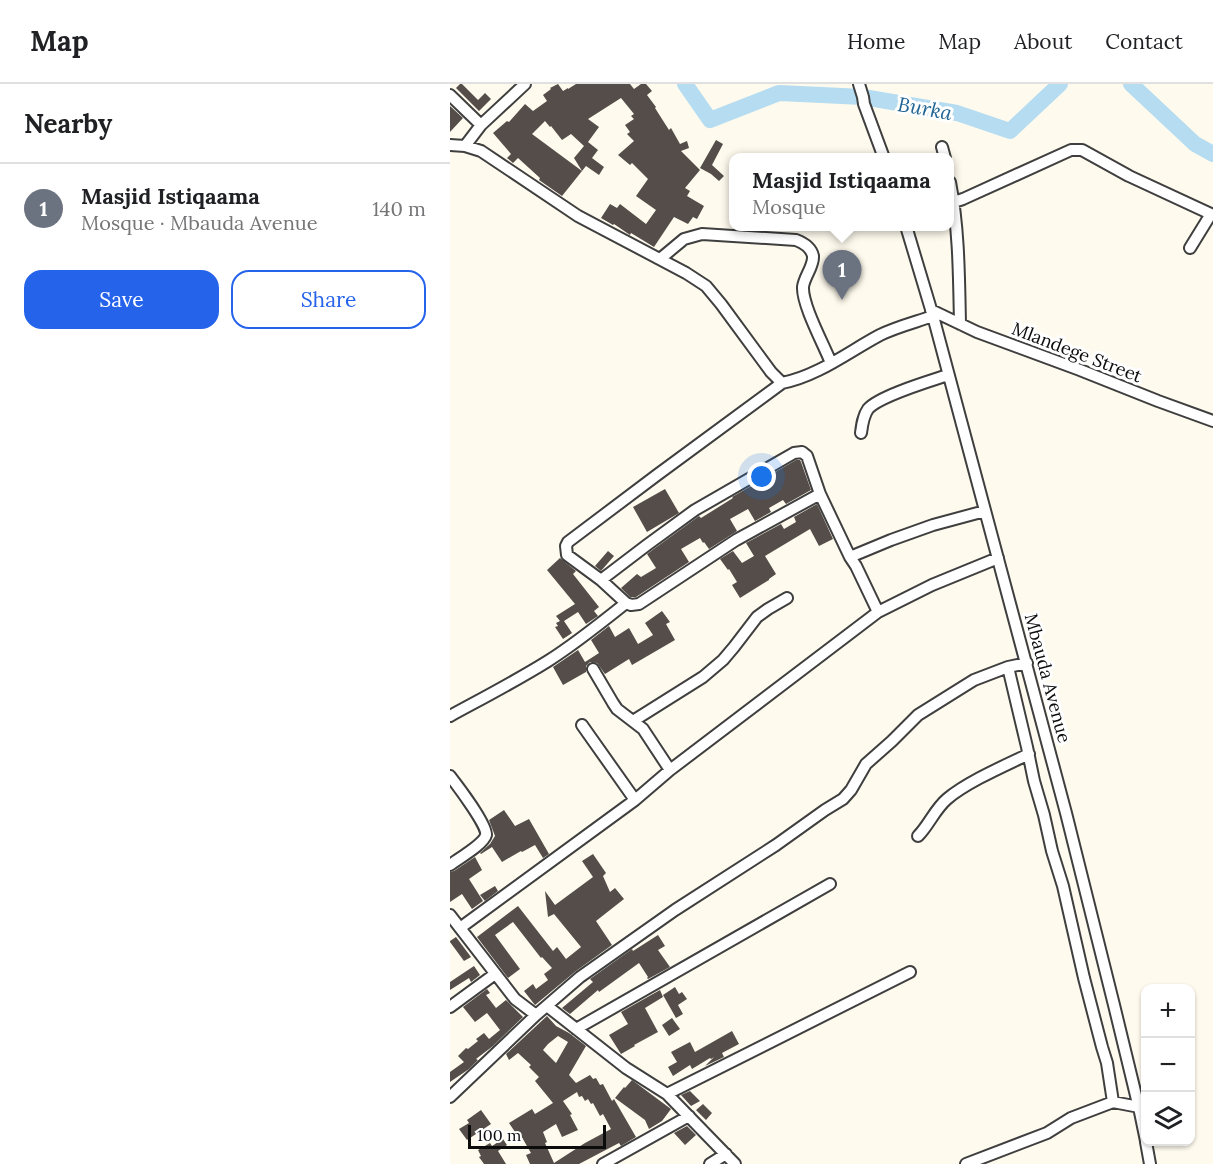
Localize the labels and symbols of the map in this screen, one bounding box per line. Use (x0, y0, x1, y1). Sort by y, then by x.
water label: Burka (896, 91, 954, 125)
pin: 1 (822, 250, 862, 300)
street label: Mlandege Street (1009, 317, 1145, 387)
your location (747, 462, 776, 491)
street label: Mbauda Avenue (1020, 611, 1076, 745)
scale bar (468, 1122, 606, 1150)

